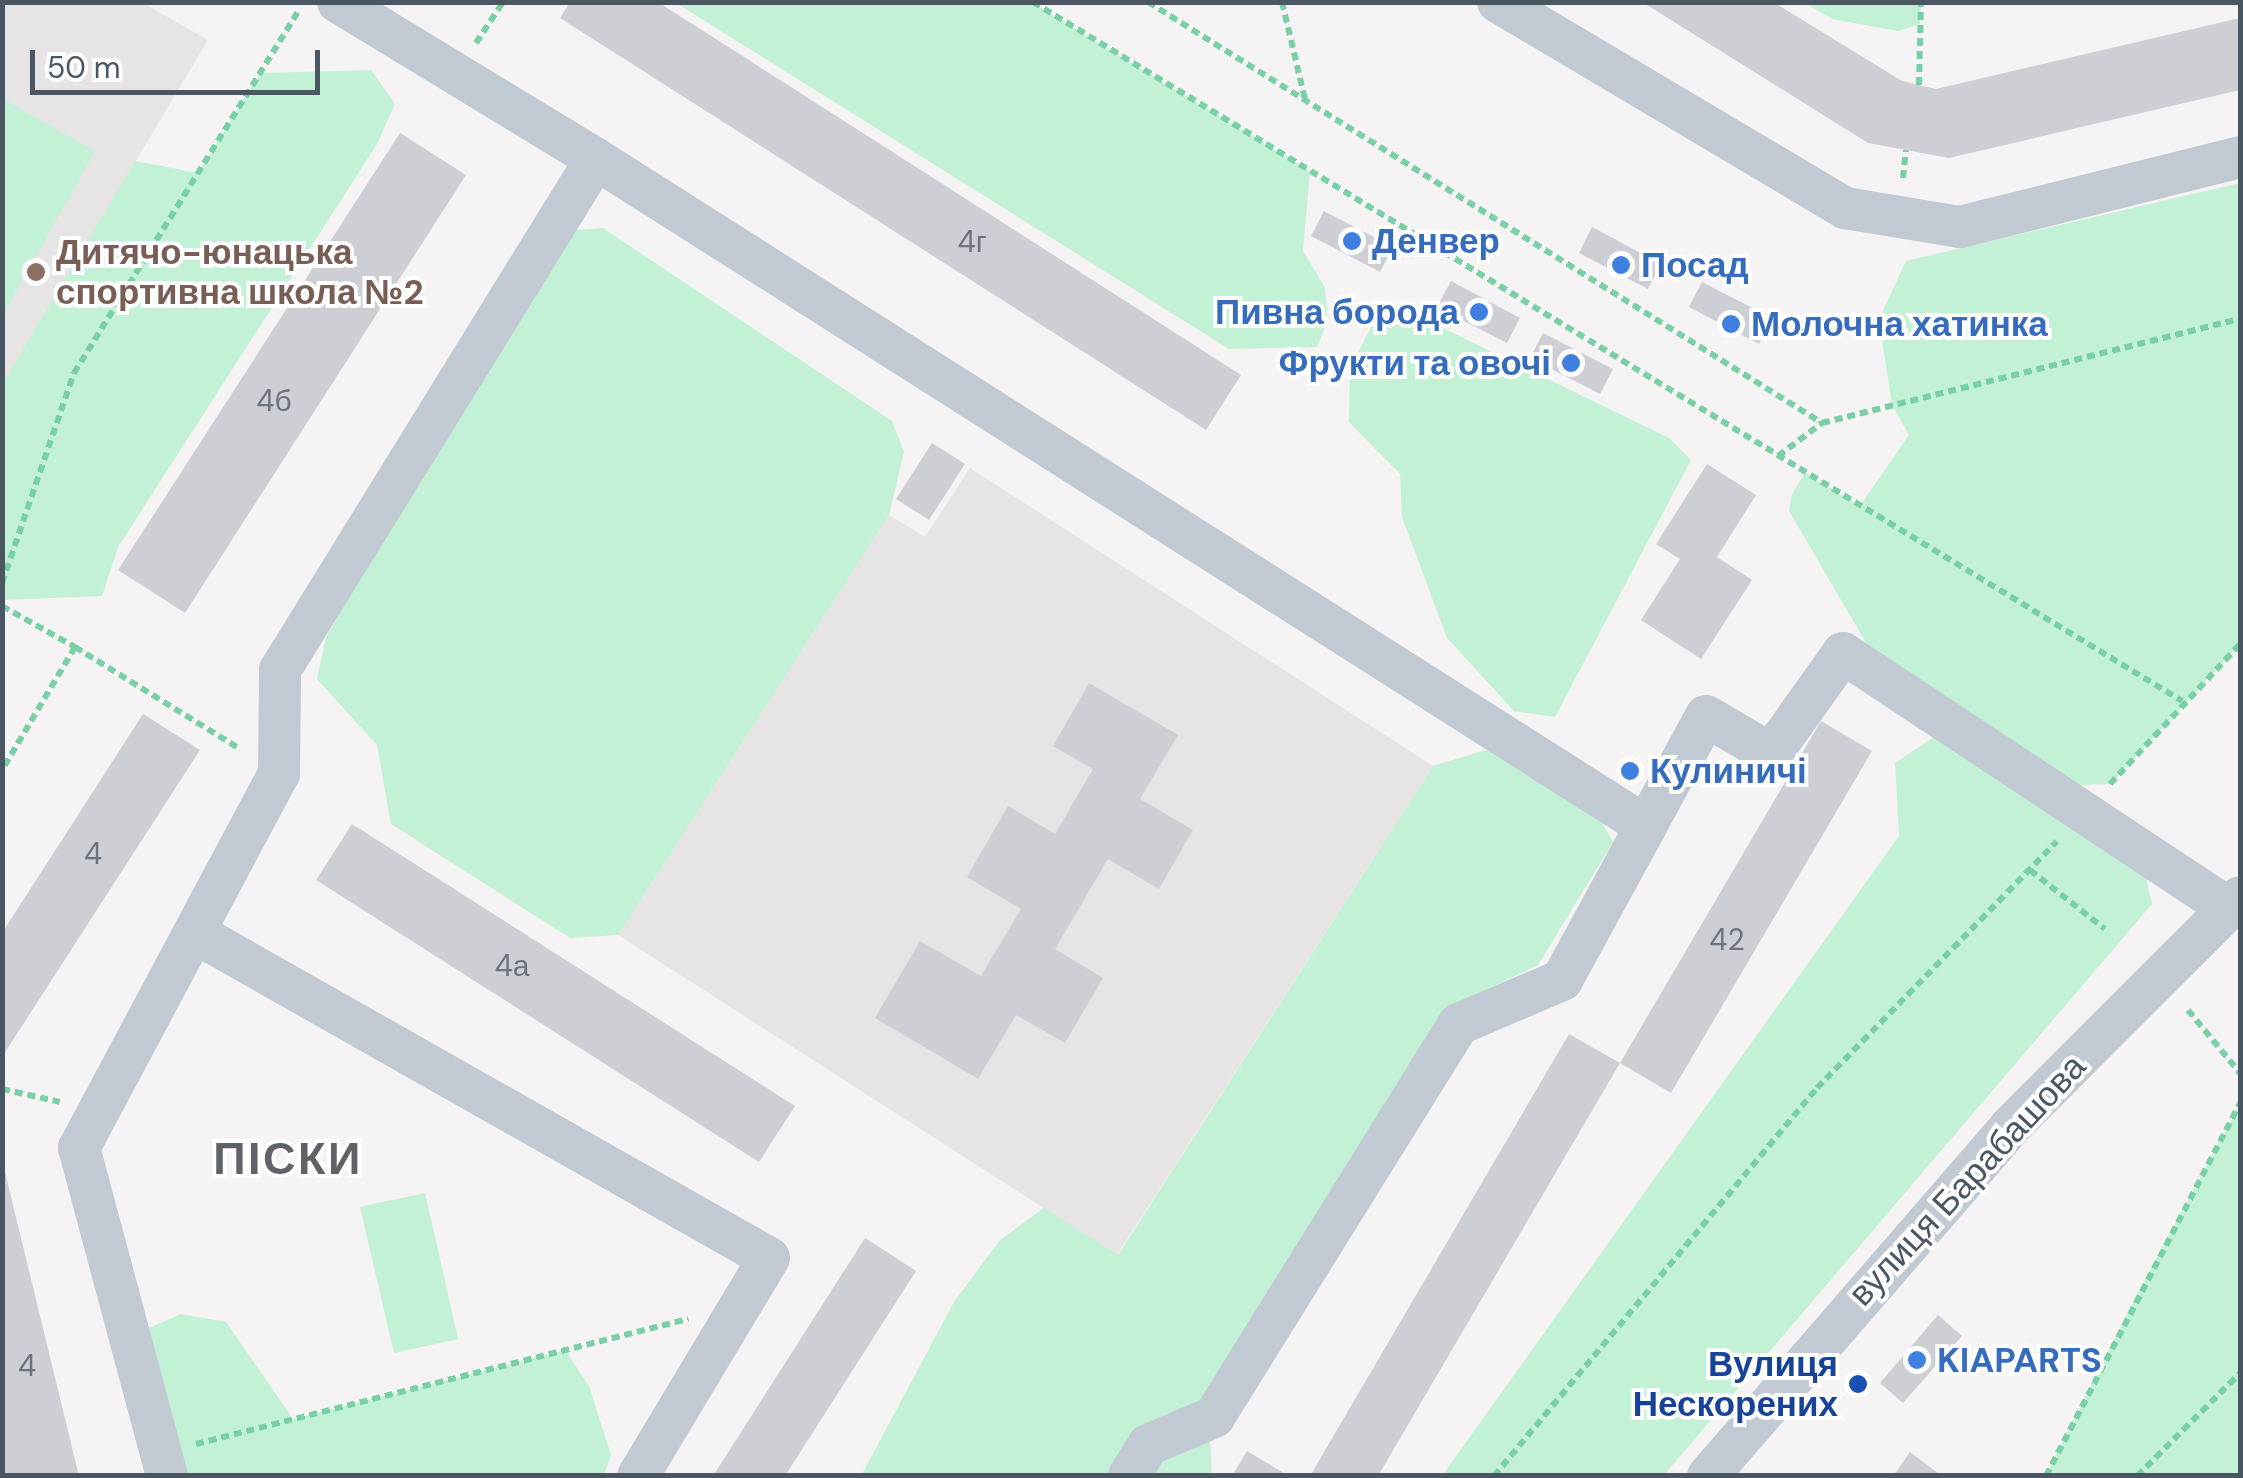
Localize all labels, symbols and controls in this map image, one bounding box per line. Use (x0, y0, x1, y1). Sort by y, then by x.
scale bar (35, 30, 325, 92)
text: 50 m (47, 48, 121, 87)
place label: Денвер (1372, 220, 1500, 262)
house number: 4г (957, 224, 987, 260)
marker: Денвер (1341, 230, 1363, 252)
place label: Дитячо-юнацька спортивна школа №2 (56, 231, 424, 313)
place label: Посад (1641, 244, 1749, 286)
marker: Посад (1610, 254, 1632, 276)
marker: Дитячо-юнацька спортивна школа №2 (25, 261, 47, 283)
place label: Пивна борода (1215, 291, 1459, 333)
marker: Пивна борода (1468, 301, 1490, 323)
place label: Молочна хатинка (1751, 303, 2048, 345)
marker: Молочна хатинка (1720, 313, 1742, 335)
place label: Фрукти та овочі (1279, 342, 1551, 384)
marker: Фрукти та овочі (1560, 352, 1582, 374)
house number: 4б (256, 383, 292, 419)
place label: Кулиничі (1650, 750, 1807, 792)
marker: Кулиничі (1619, 760, 1641, 782)
house number: 4 (84, 836, 102, 872)
house number: 42 (1709, 922, 1745, 958)
house number: 4а (495, 948, 529, 984)
street label: вулиця Барабашова (1840, 1046, 2094, 1314)
district label: ПІСКИ (213, 1132, 363, 1186)
place label: KIAPARTS (1937, 1339, 2102, 1381)
place label: Вулиця Нескорених (1633, 1343, 1838, 1425)
house number: 4 (18, 1348, 36, 1384)
marker: KIAPARTS (1906, 1349, 1928, 1371)
marker: Вулиця Нескорених (1847, 1373, 1869, 1395)

